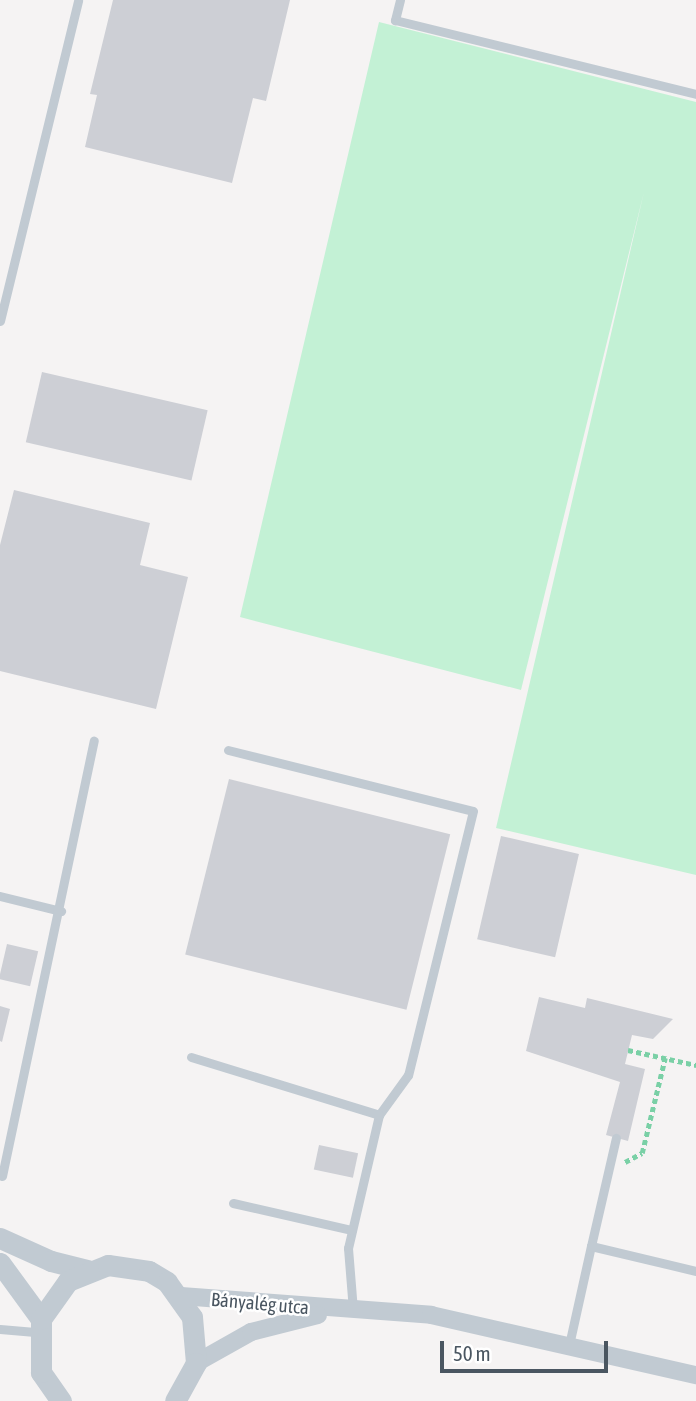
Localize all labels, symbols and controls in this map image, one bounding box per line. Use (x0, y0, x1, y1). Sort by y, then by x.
street label: Bányalég utca (210, 1288, 310, 1320)
scale bar (444, 1328, 612, 1372)
text: 50 m (453, 1341, 491, 1365)

